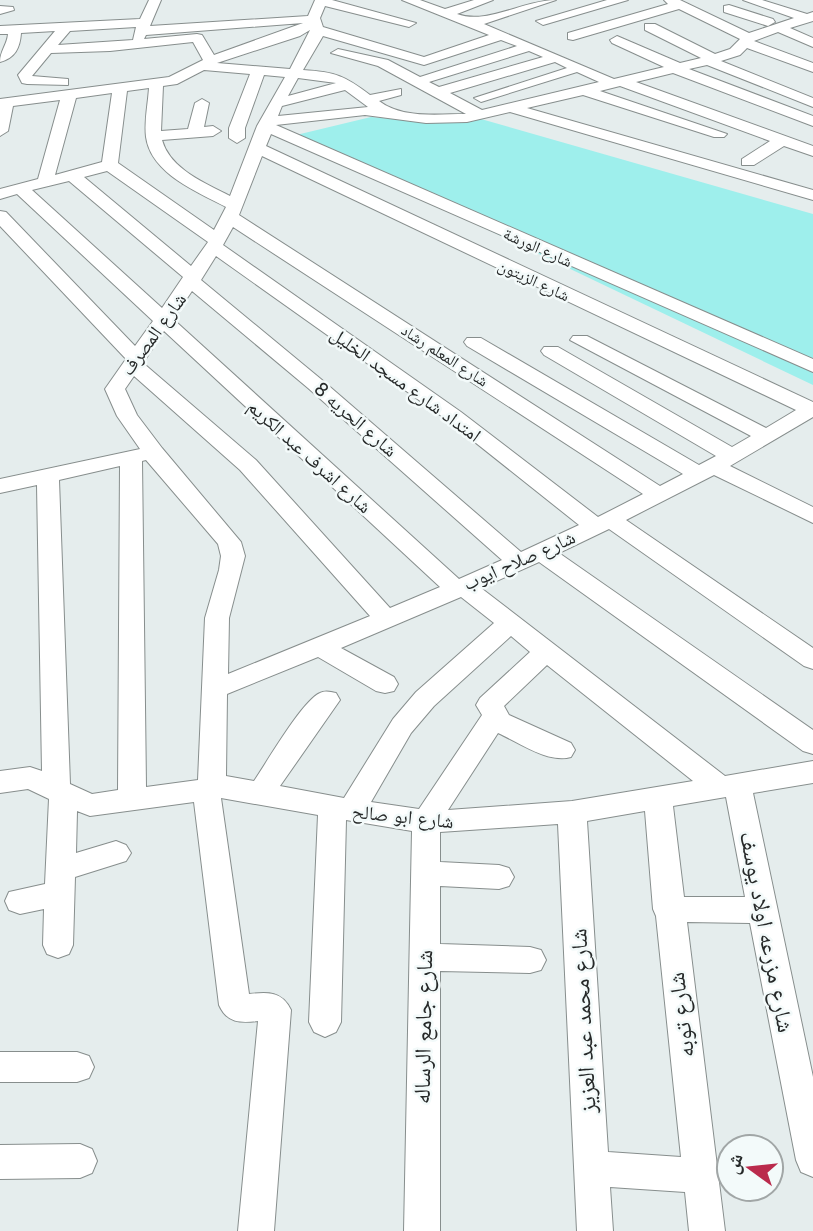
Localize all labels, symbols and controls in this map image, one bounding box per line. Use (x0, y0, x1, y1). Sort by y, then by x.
street label: شارع الورشة (500, 223, 576, 272)
street label: شارع الزيتون (495, 255, 573, 306)
street label: شارع المصرف (116, 289, 191, 380)
street label: شارع المعلم رشاد (397, 319, 492, 391)
street label: امتداد شارع مسجد الخليل (326, 322, 485, 447)
street label: شارع الحريه 8 (309, 377, 402, 462)
street label: شارع اشرف عبد الكريم (242, 395, 376, 519)
street label: شارع صلاح ايوب (460, 526, 579, 595)
street label: شارع ابو صالح (351, 800, 455, 834)
street label: شارع مزرعه اولاد يوسف (733, 829, 800, 1035)
street label: شارع محمد عبد العزيز (564, 928, 603, 1115)
street label: شارع جامع الرساله (408, 950, 439, 1104)
street label: شارع توبه (662, 971, 701, 1059)
north arrow (715, 1133, 785, 1203)
text: ش (720, 1151, 748, 1176)

